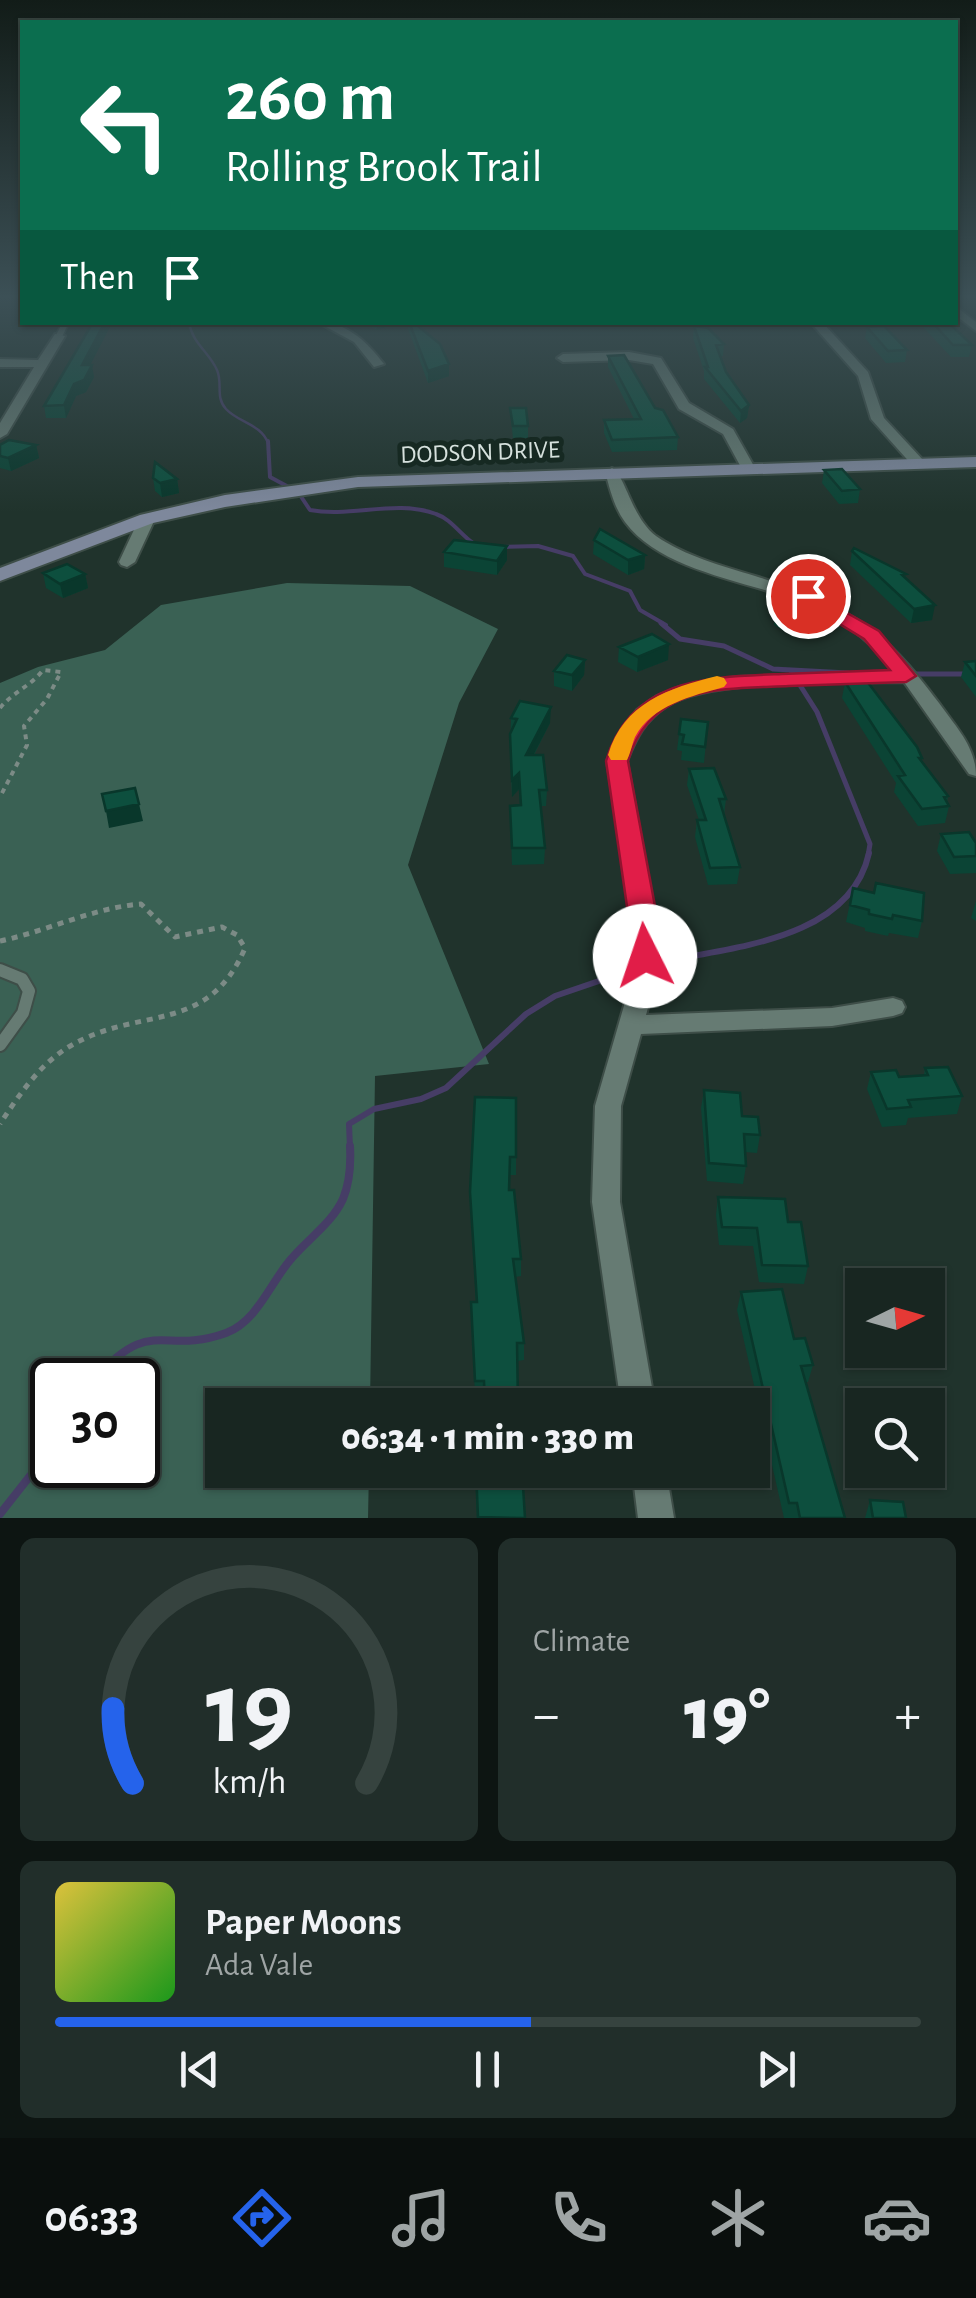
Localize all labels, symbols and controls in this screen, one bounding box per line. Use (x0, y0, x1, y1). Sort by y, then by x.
icon: left (60, 60, 190, 190)
text: 260 m (225, 63, 395, 133)
text: Rolling Brook Trail (225, 145, 543, 190)
icon: arrive (155, 250, 210, 305)
text: Then (60, 259, 135, 297)
street label: DODSON DRIVE (400, 437, 560, 468)
pin (766, 554, 851, 639)
icon: arrive (781, 569, 836, 624)
position arrow (593, 904, 697, 1008)
north arrow (845, 1268, 945, 1368)
map controls (845, 1268, 945, 1488)
speed limit sign: 30 (30, 1358, 160, 1488)
button: search (845, 1388, 945, 1488)
text: 06:34 · 1 min · 330 m (341, 1419, 634, 1457)
text: Climate (533, 1625, 630, 1657)
text: 19 (205, 1658, 293, 1762)
text: 19° (684, 1678, 770, 1753)
text: − (533, 1688, 559, 1743)
text: + (895, 1688, 921, 1743)
text: km/h (212, 1764, 286, 1800)
text: Paper Moons (205, 1904, 402, 1942)
text: Ada Vale (205, 1949, 313, 1981)
icon: previous (172, 2042, 227, 2097)
icon: pause (460, 2042, 515, 2097)
icon: next (749, 2042, 804, 2097)
icon: directions (227, 2183, 297, 2253)
icon: music (386, 2183, 456, 2253)
icon: phone (544, 2183, 614, 2253)
icon: climate (703, 2183, 773, 2253)
icon: car (862, 2183, 932, 2253)
text: 06:33 (44, 2195, 139, 2240)

